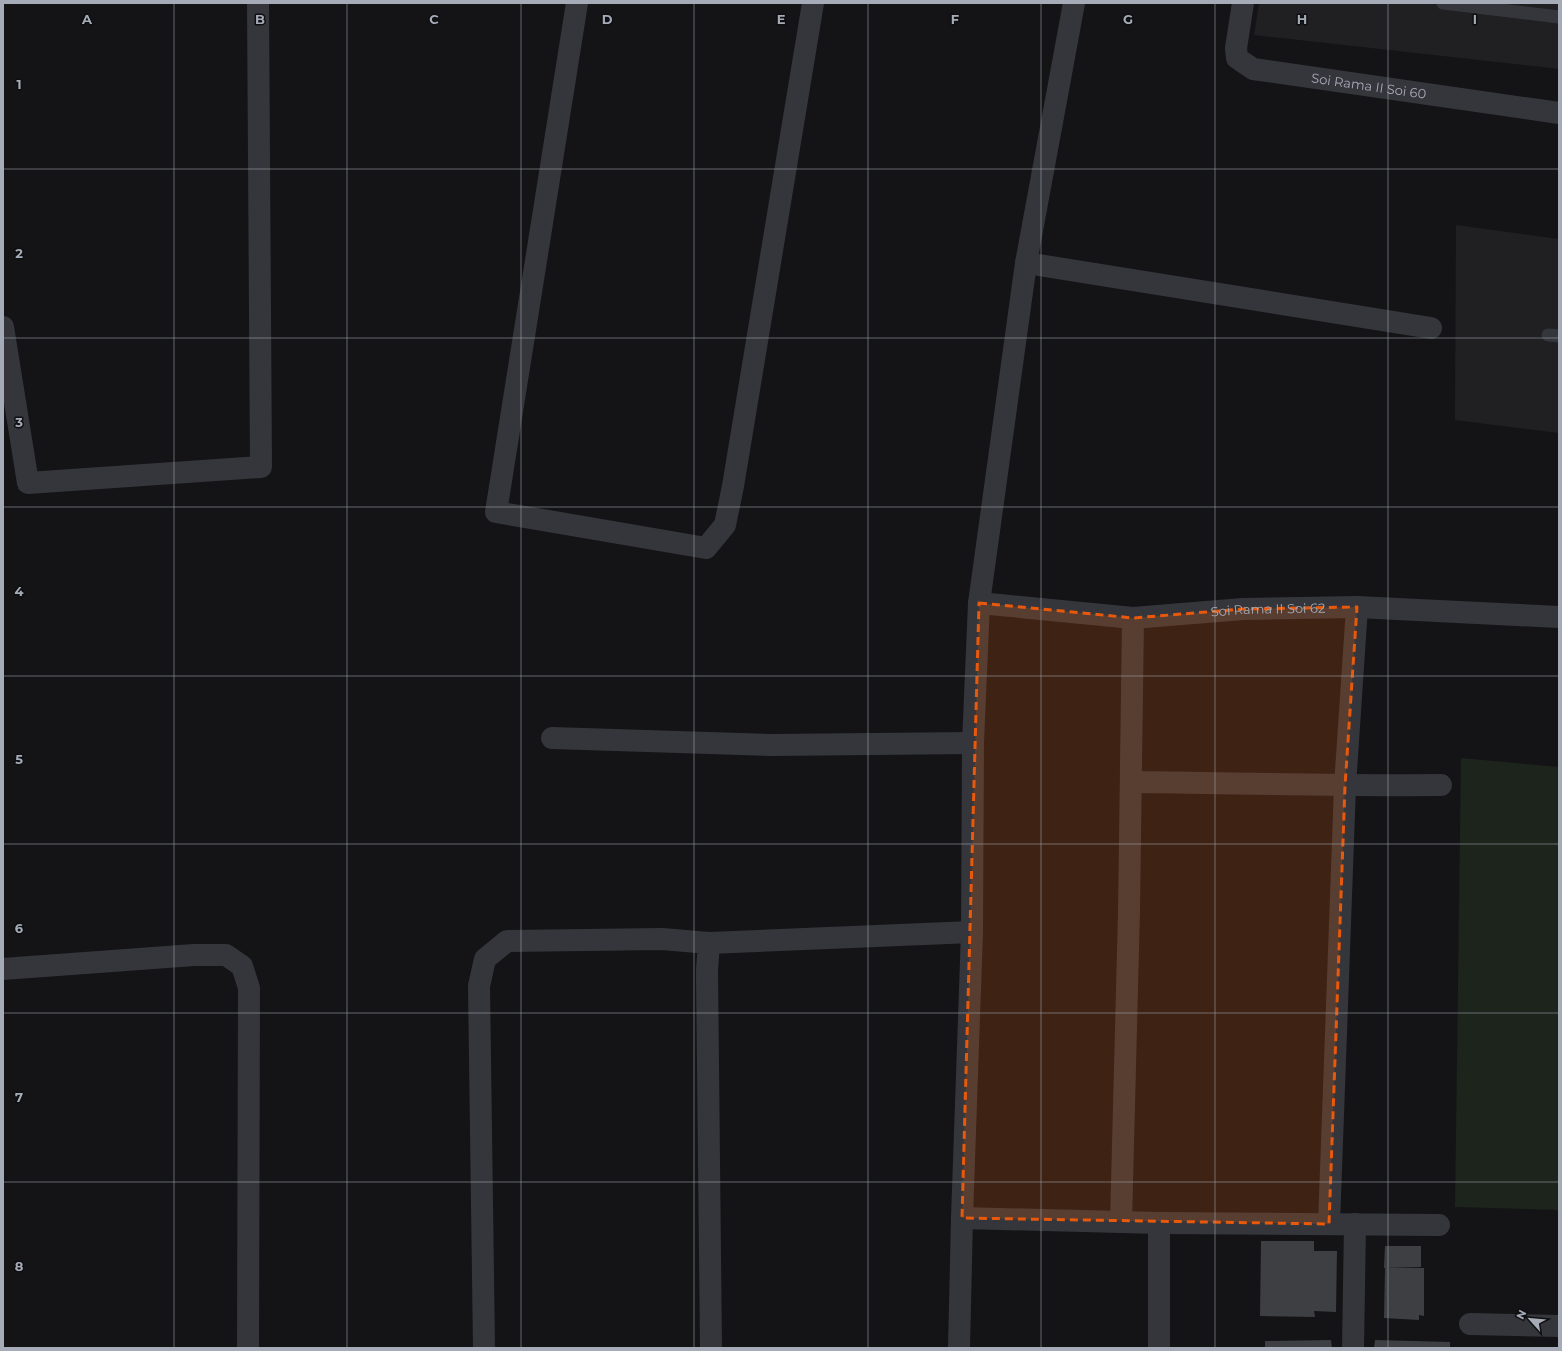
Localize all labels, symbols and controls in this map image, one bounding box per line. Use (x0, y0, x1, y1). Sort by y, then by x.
text: A (81, 11, 93, 27)
text: B (255, 11, 265, 27)
text: C (429, 11, 439, 27)
text: D (602, 11, 613, 27)
text: E (777, 11, 786, 27)
text: F (951, 11, 959, 27)
text: G (1123, 11, 1133, 27)
text: H (1297, 11, 1307, 27)
text: I (1473, 11, 1477, 27)
street label: Soi Rama II Soi 60 (1310, 69, 1427, 102)
text: 1 (16, 76, 22, 92)
text: 2 (15, 245, 23, 261)
text: 3 (14, 414, 23, 430)
text: 4 (15, 583, 24, 599)
street label: Soi Rama II Soi 62 (1210, 600, 1325, 620)
text: 5 (15, 751, 23, 767)
text: 6 (15, 920, 24, 936)
text: 7 (15, 1089, 23, 1105)
text: 8 (15, 1258, 24, 1274)
north arrow (1510, 1299, 1550, 1339)
text: N (1513, 1307, 1529, 1322)

